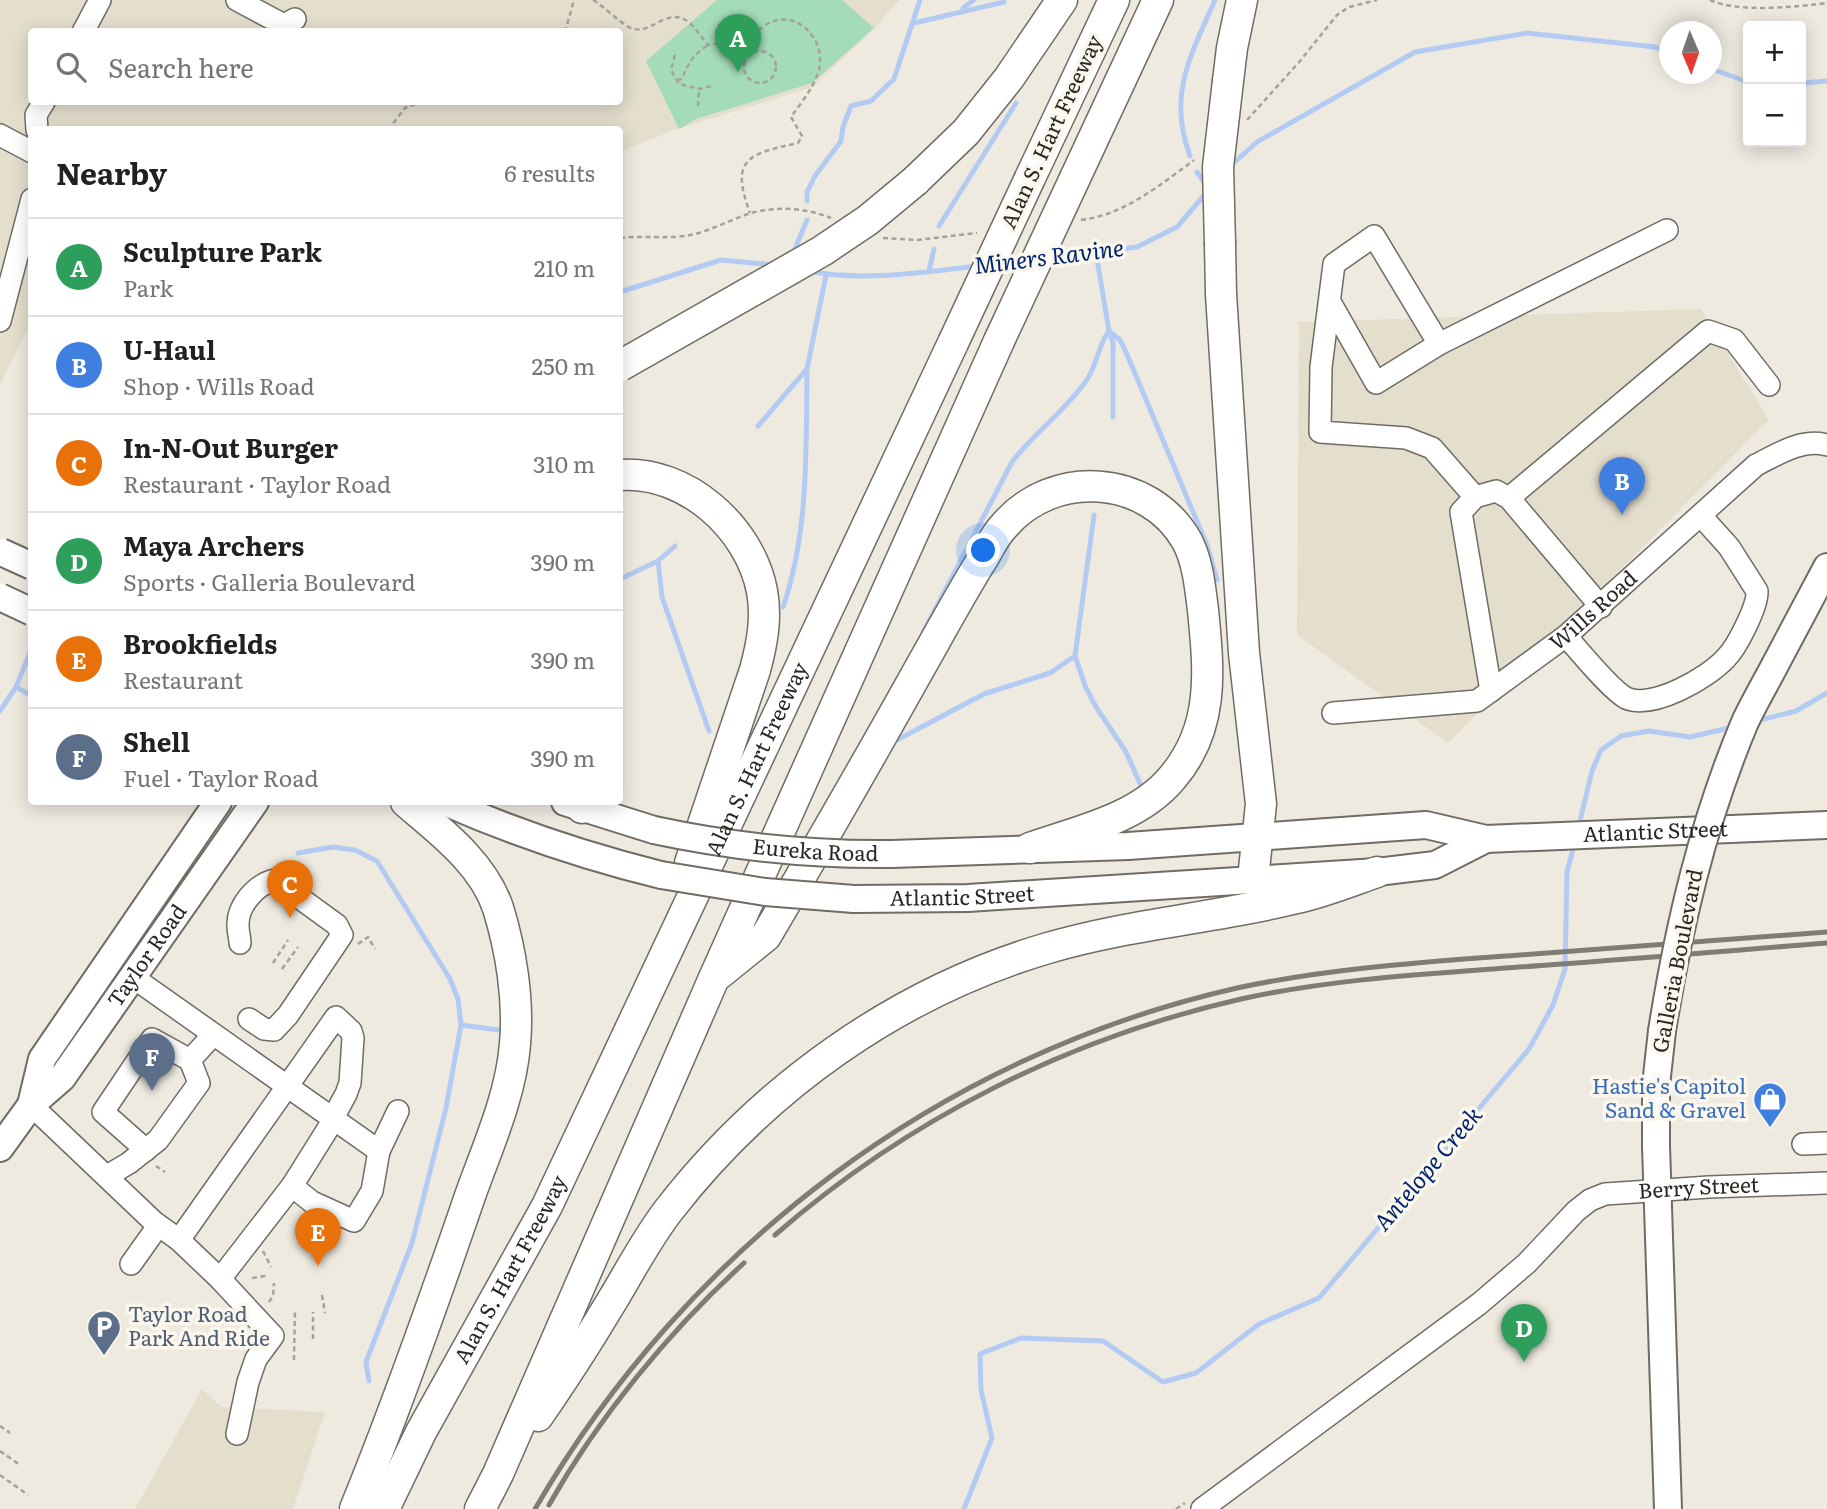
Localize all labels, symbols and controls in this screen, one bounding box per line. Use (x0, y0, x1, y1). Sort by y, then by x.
pin: A (715, 14, 761, 72)
north arrow (1659, 21, 1722, 84)
map controls (1743, 21, 1806, 147)
button: + (1743, 21, 1806, 84)
search box (28, 28, 623, 105)
street label: Alan S. Hart Freeway (991, 28, 1109, 233)
text: Search here (108, 47, 254, 86)
icon: search (52, 48, 90, 86)
button: − (1743, 84, 1806, 147)
text: Nearby (56, 150, 167, 194)
text: 6 results (504, 155, 595, 189)
water label: Miners Ravine (972, 229, 1126, 281)
text: Sculpture Park (123, 231, 322, 270)
text: A (70, 250, 88, 284)
text: 210 m (534, 250, 595, 284)
text: Park (123, 270, 173, 304)
text: U-Haul (123, 329, 216, 368)
text: B (71, 348, 87, 382)
text: 250 m (531, 348, 595, 382)
text: Shop · Wills Road (123, 368, 315, 402)
text: In-N-Out Burger (123, 427, 338, 466)
text: C (71, 446, 87, 480)
text: 310 m (533, 446, 595, 480)
pin: B (1599, 457, 1645, 515)
text: Restaurant · Taylor Road (123, 466, 391, 500)
text: Maya Archers (123, 525, 304, 564)
your location (966, 533, 1000, 567)
text: D (70, 544, 88, 578)
text: 390 m (530, 544, 595, 578)
street label: Wills Road (1542, 561, 1643, 656)
text: Sports · Galleria Boulevard (123, 564, 416, 598)
text: Brookfields (123, 623, 277, 662)
text: E (71, 642, 87, 676)
text: 390 m (530, 642, 595, 676)
street label: Alan S. Hart Freeway (696, 655, 814, 860)
text: Restaurant (123, 662, 243, 696)
text: Shell (123, 721, 190, 760)
text: F (72, 740, 86, 774)
text: 390 m (530, 740, 595, 774)
text: Fuel · Taylor Road (123, 760, 318, 794)
street label: Atlantic Street (1582, 811, 1729, 848)
street label: Eureka Road (751, 829, 879, 867)
pin: C (267, 860, 313, 918)
street label: Galleria Boulevard (1643, 866, 1709, 1055)
street label: Atlantic Street (889, 876, 1036, 912)
street label: Taylor Road (98, 896, 192, 1013)
pin: F (129, 1033, 175, 1091)
place label: Hastie's Capitol Sand & Gravel (1592, 1069, 1746, 1124)
shop icon: Hastie's Capitol Sand & Gravel (1751, 1080, 1789, 1129)
water label: Antelope Creek (1364, 1098, 1489, 1237)
street label: Berry Street (1637, 1167, 1760, 1205)
street label: Alan S. Hart Freeway (444, 1168, 573, 1368)
pin: E (295, 1208, 341, 1266)
place label: Taylor Road Park And Ride (128, 1297, 270, 1352)
pin: D (1501, 1304, 1547, 1362)
parking icon: Taylor Road Park And Ride (85, 1308, 123, 1357)

